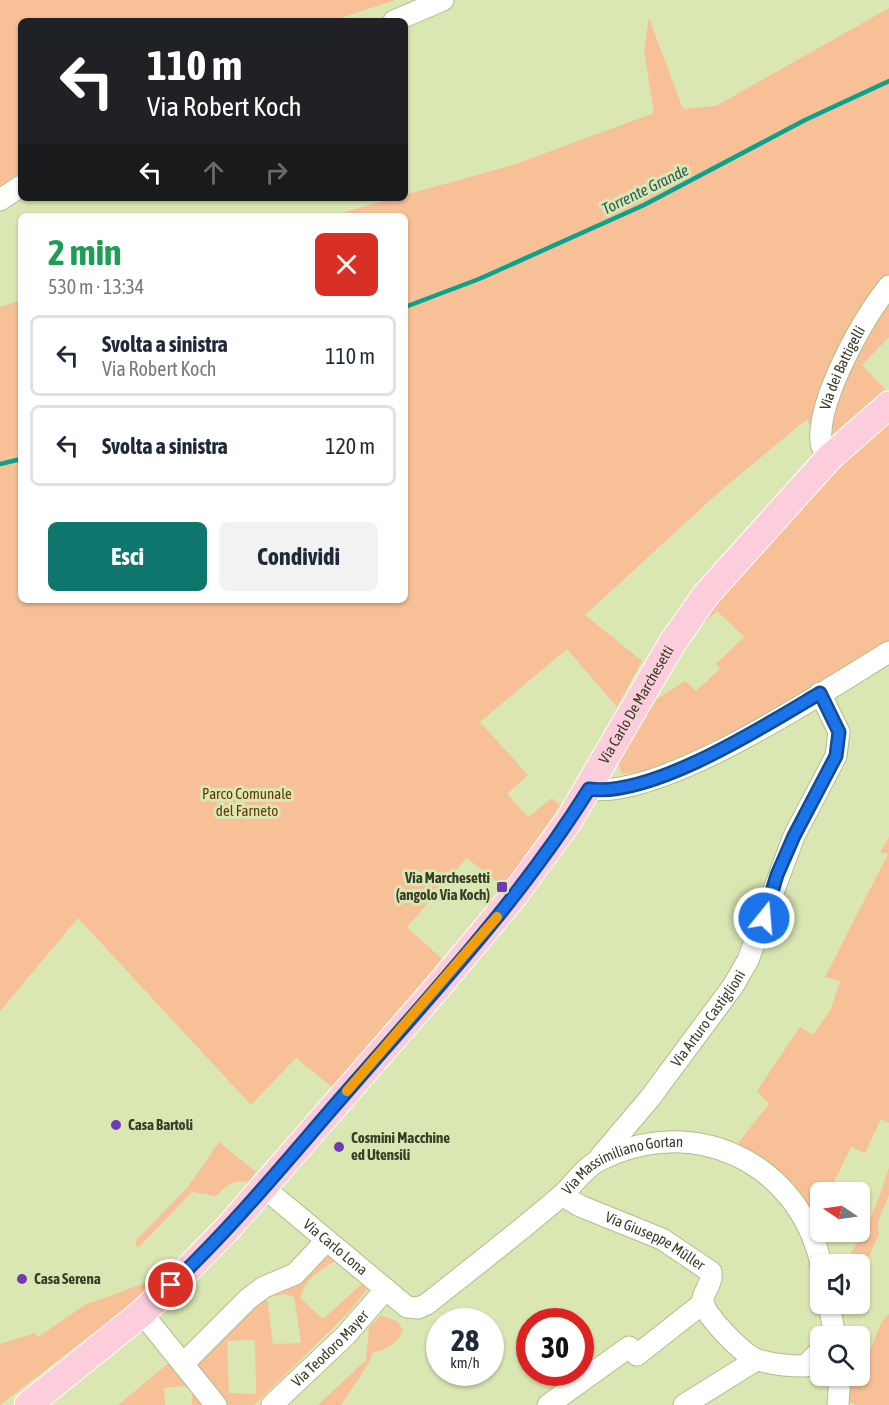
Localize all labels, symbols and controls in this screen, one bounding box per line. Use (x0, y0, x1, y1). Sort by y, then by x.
text: 110 m (147, 41, 242, 89)
icon: left (48, 42, 126, 120)
text: Via Robert Koch (147, 91, 302, 122)
icon: left (134, 156, 167, 189)
icon: ahead (197, 156, 230, 189)
icon: right (260, 156, 293, 189)
water label: Torrente Grande (599, 160, 691, 218)
text: 2 min (48, 231, 122, 273)
button: close (315, 233, 378, 296)
text: 530 m · 13:34 (48, 275, 144, 298)
street label: Via dei Battigelli (816, 323, 868, 412)
text: Svolta a sinistra (102, 331, 228, 357)
icon: left (51, 339, 84, 372)
text: 110 m (325, 343, 375, 369)
text: Via Robert Koch (102, 357, 217, 380)
icon: left (51, 429, 84, 462)
text: Svolta a sinistra (102, 433, 228, 459)
text: 120 m (325, 433, 375, 459)
button: Esci (48, 522, 207, 591)
button: Condividi (219, 522, 378, 591)
street label: Via Carlo De Marchesetti (595, 642, 677, 766)
park label: Parco Comunale del Farneto (202, 785, 292, 819)
place label: Via Marchesetti (angolo Via Koch) (396, 869, 490, 903)
marker: Via Marchesetti (angolo Via Koch) (495, 880, 509, 894)
position arrow (732, 886, 796, 950)
street label: Via Arturo Castiglioni (667, 967, 748, 1070)
place label: Casa Bartoli (128, 1116, 193, 1133)
marker: Casa Bartoli (109, 1118, 123, 1132)
place label: Cosmini Macchine ed Utensili (351, 1129, 450, 1163)
street label: Via Massimiliano Gortan (558, 1133, 684, 1198)
marker: Cosmini Macchine ed Utensili (332, 1140, 346, 1154)
north arrow (810, 1182, 870, 1242)
map controls (810, 1182, 870, 1386)
street label: Via Giuseppe Müller (603, 1208, 709, 1274)
street label: Via Carlo Lona (300, 1215, 371, 1278)
button: sound (810, 1254, 870, 1314)
pin (145, 1259, 196, 1310)
icon: arrive (154, 1268, 187, 1301)
place label: Casa Serena (34, 1270, 101, 1287)
marker: Casa Serena (15, 1272, 29, 1286)
street label: Via Teodoro Mayer (288, 1306, 372, 1390)
speed limit sign: 30 (516, 1308, 594, 1386)
text: 28 (451, 1323, 479, 1357)
button: search (810, 1326, 870, 1386)
text: km/h (450, 1354, 480, 1371)

